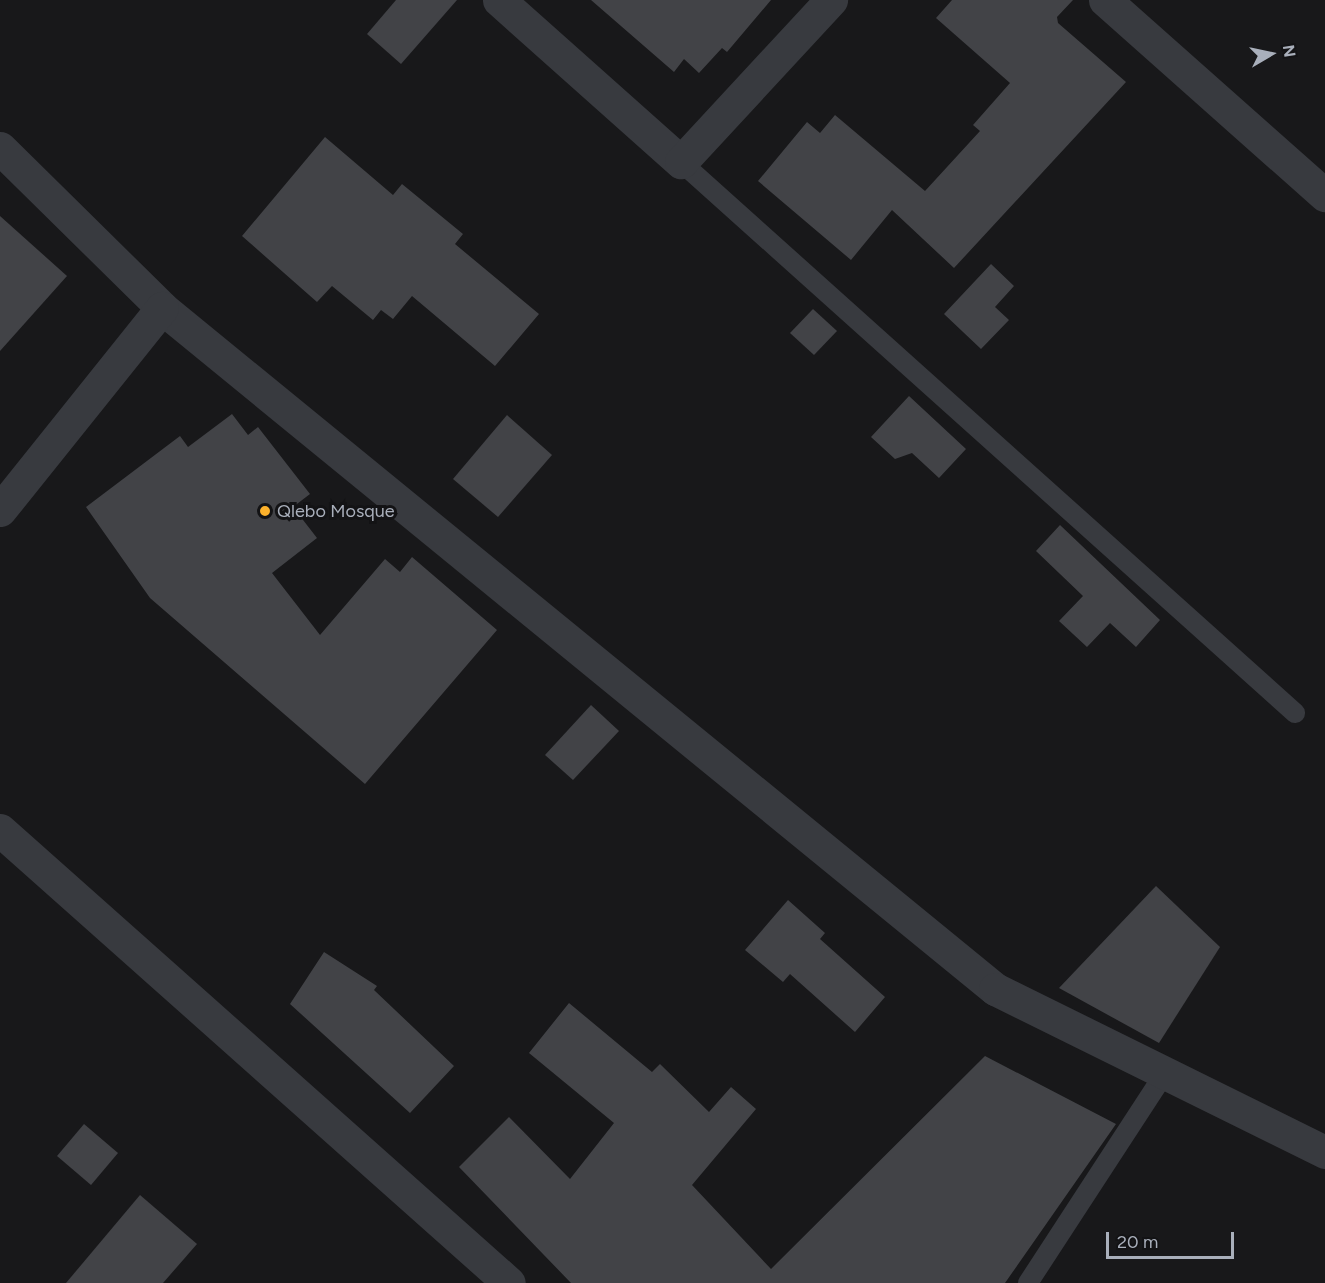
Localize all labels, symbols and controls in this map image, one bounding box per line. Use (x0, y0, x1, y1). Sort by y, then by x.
north arrow (1241, 24, 1301, 84)
text: N (1279, 44, 1300, 59)
place label: Qlebo Mosque (277, 500, 395, 522)
marker: Qlebo Mosque (258, 504, 272, 518)
scale bar (1109, 1220, 1236, 1258)
text: 20 m (1117, 1231, 1158, 1253)

